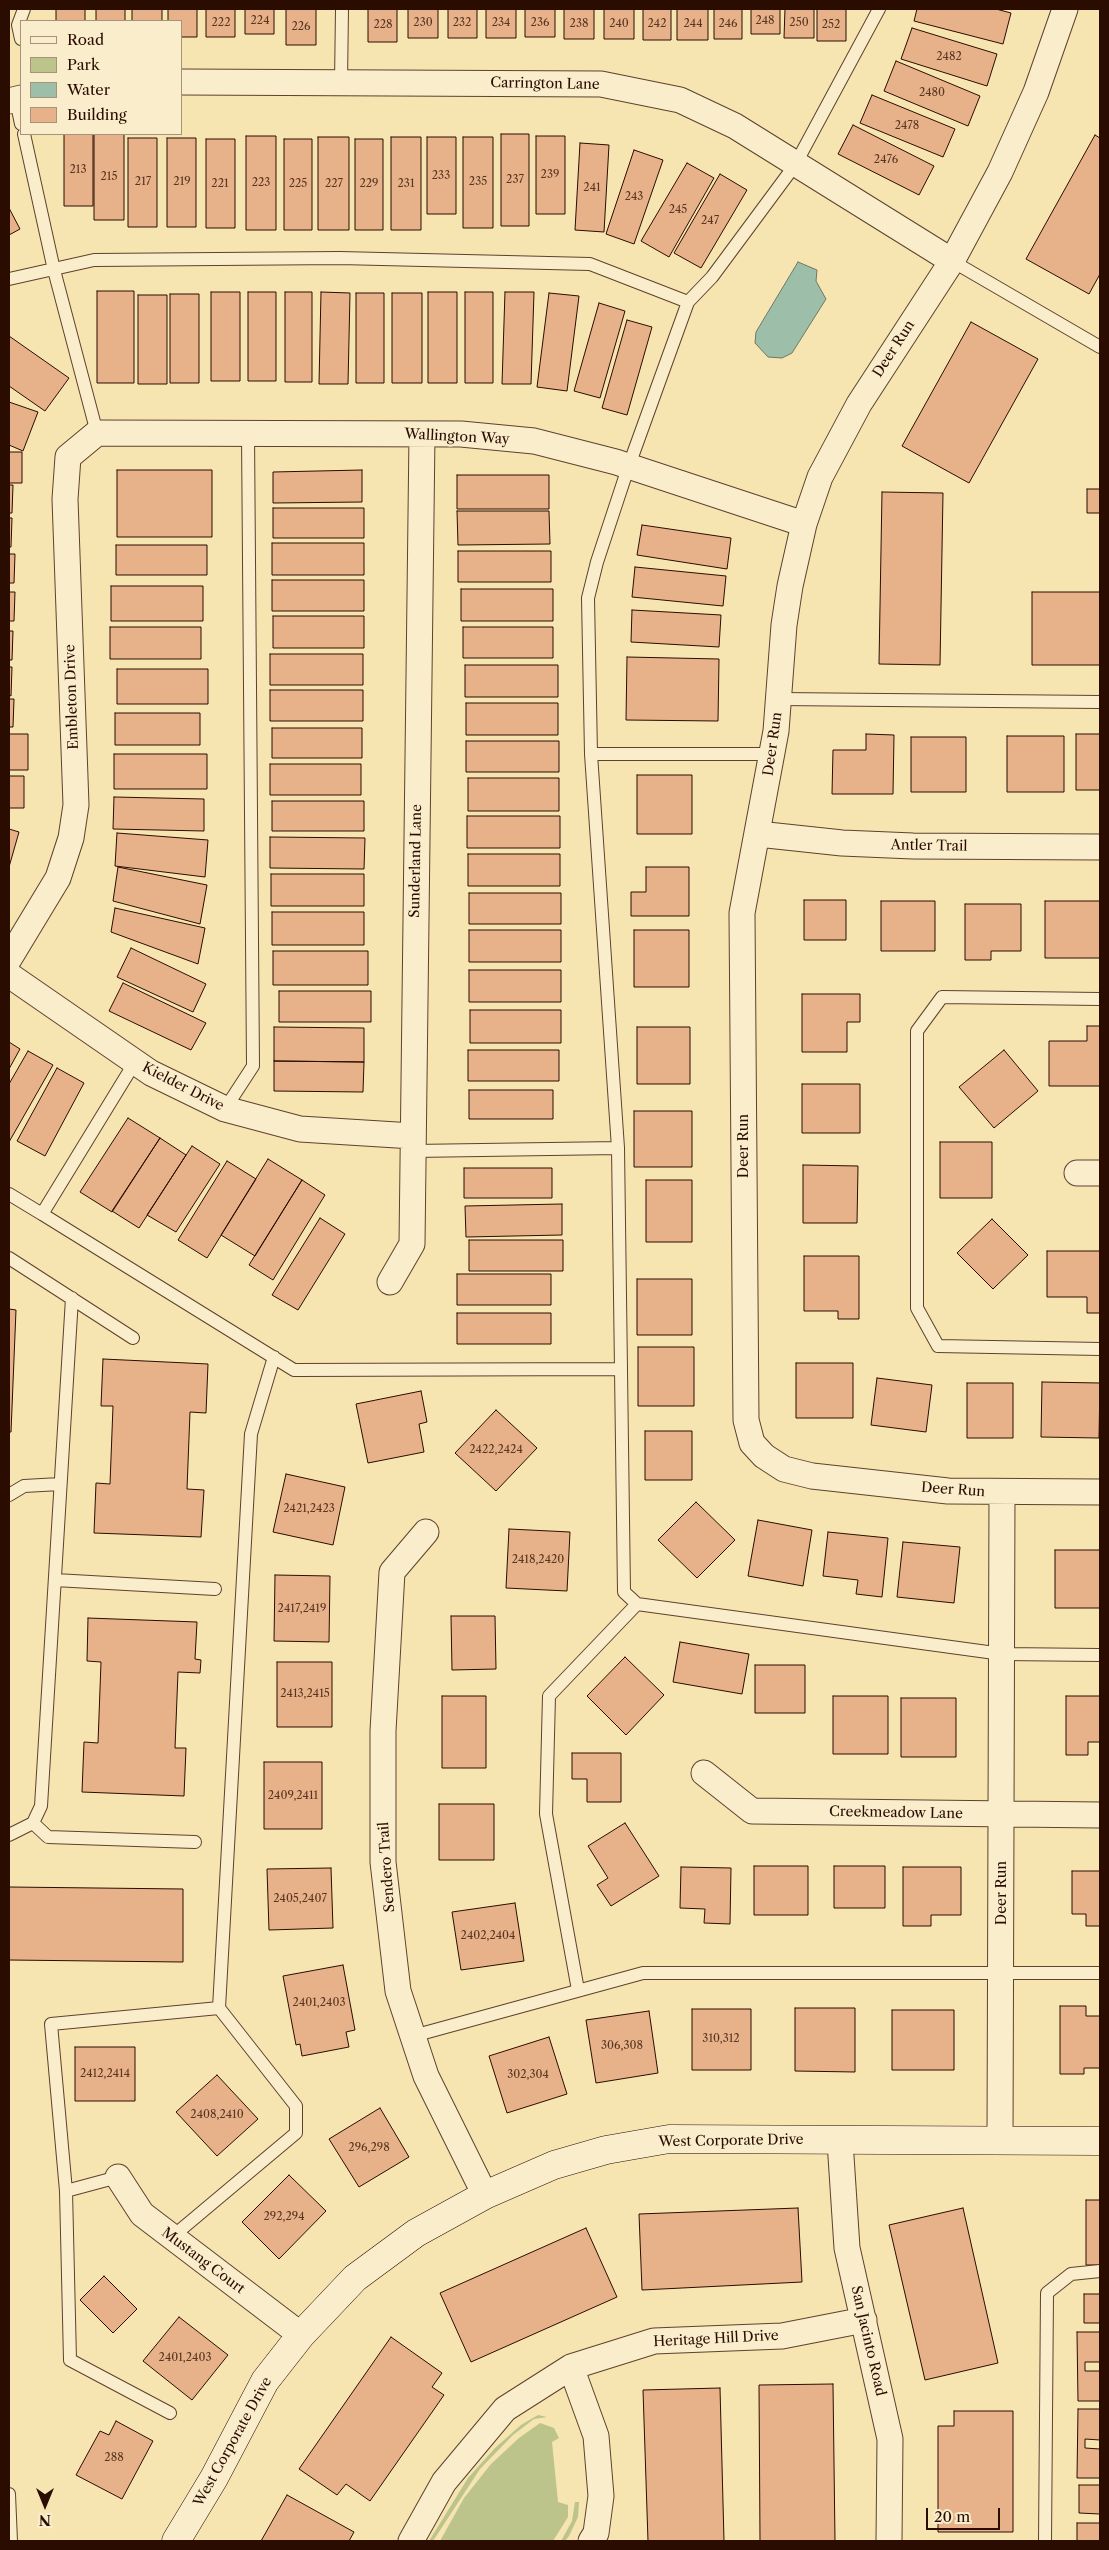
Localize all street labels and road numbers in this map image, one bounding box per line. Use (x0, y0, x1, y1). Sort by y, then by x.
street label: Carrington Lane (490, 75, 600, 93)
street label: Deer Run (869, 317, 919, 381)
street label: Wallington Way (404, 426, 510, 448)
street label: Embleton Drive (62, 644, 82, 750)
street label: Deer Run (760, 711, 786, 777)
street label: Sunderland Lane (407, 804, 425, 918)
street label: Antler Trail (890, 837, 968, 855)
street label: Kielder Drive (139, 1059, 227, 1115)
street label: Deer Run (736, 1114, 752, 1178)
street label: Deer Run (920, 1479, 986, 1501)
street label: Creekmeadow Lane (829, 1803, 963, 1823)
street label: Sendero Trail (375, 1821, 399, 1913)
street label: Deer Run (994, 1861, 1010, 1925)
street label: West Corporate Drive (658, 2131, 804, 2151)
street label: Mustang Court (158, 2224, 248, 2298)
street label: San Jacinto Road (847, 2284, 889, 2398)
street label: Heritage Hill Drive (653, 2327, 779, 2351)
street label: West Corporate Drive (190, 2374, 276, 2510)

